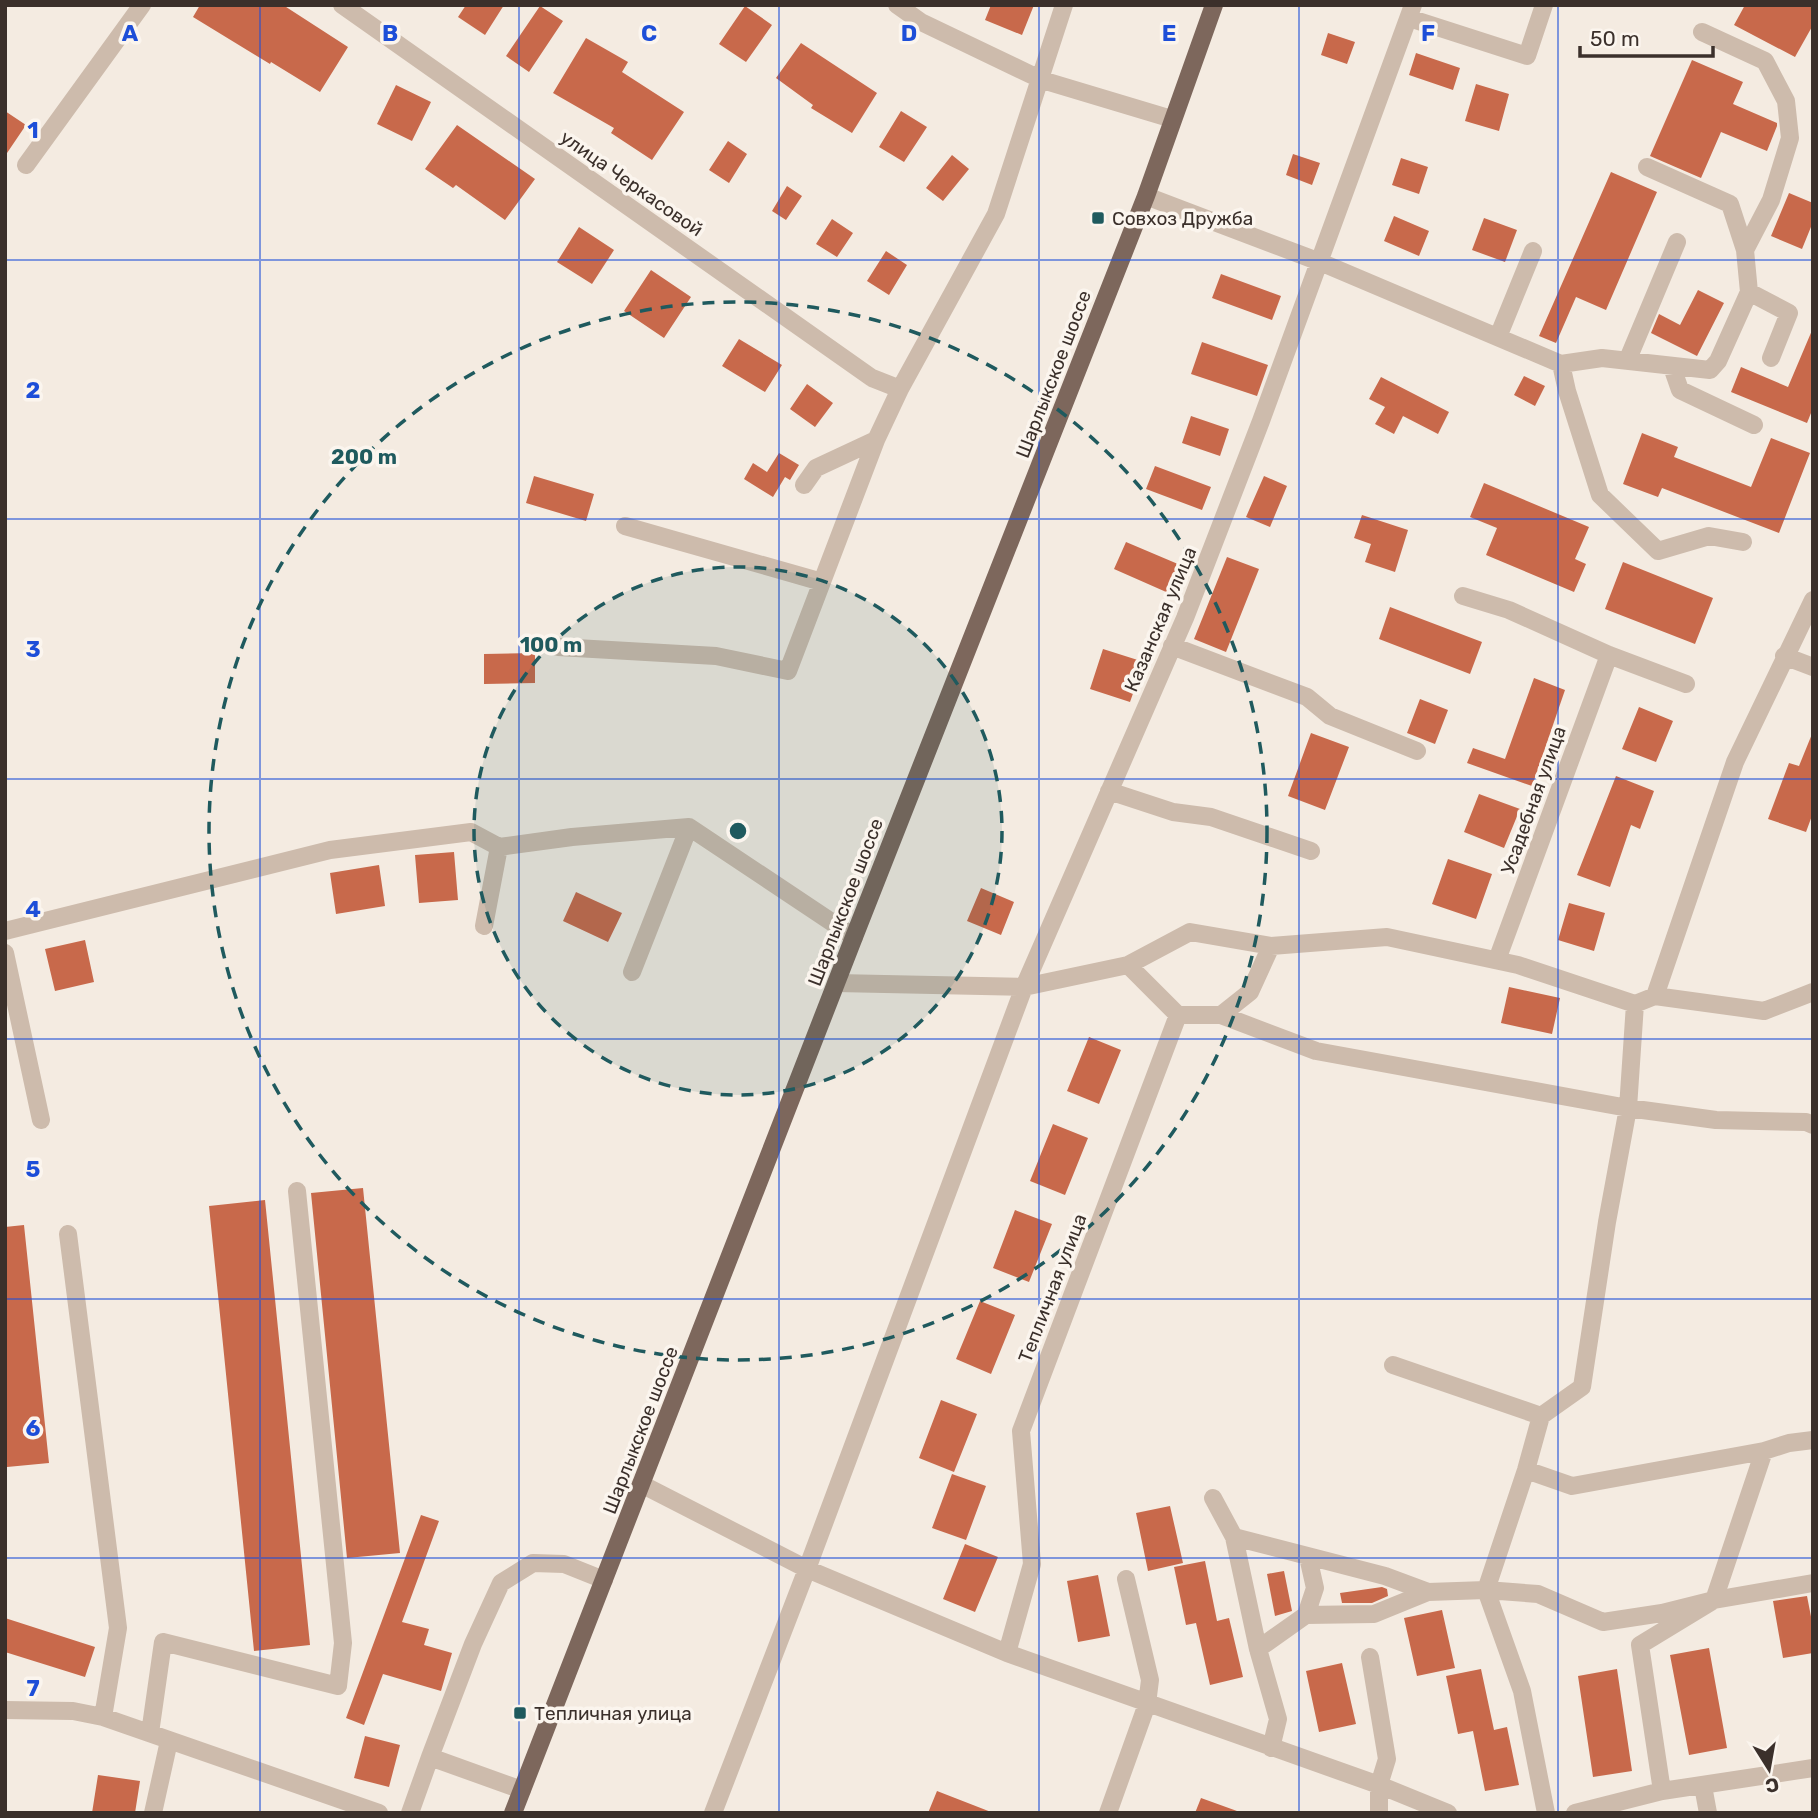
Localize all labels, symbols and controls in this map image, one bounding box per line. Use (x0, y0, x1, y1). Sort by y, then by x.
scale bar (1580, 14, 1713, 58)
text: A (122, 19, 139, 47)
text: B (382, 19, 398, 47)
text: C (641, 19, 657, 47)
text: D (901, 19, 917, 47)
text: E (1162, 19, 1176, 47)
text: F (1421, 19, 1435, 47)
text: 50 m (1590, 26, 1640, 51)
text: 1 (27, 116, 39, 144)
street label: улица Черкасовой (556, 126, 707, 241)
place label: Совхоз Дружба (1112, 207, 1253, 230)
marker: Совхоз Дружба (1090, 210, 1106, 226)
street label: Шарлыкское шоссе (1011, 287, 1096, 461)
text: 2 (26, 376, 40, 404)
text: 200 m (331, 444, 397, 469)
street label: Казанская улица (1120, 543, 1201, 695)
text: 100 m (520, 632, 582, 657)
text: 3 (25, 635, 41, 663)
street label: Усадебная улица (1496, 723, 1571, 877)
street label: Шарлыкское шоссе (803, 815, 888, 989)
centre of rings (726, 819, 750, 843)
text: 4 (25, 895, 41, 923)
text: 5 (26, 1155, 41, 1183)
street label: Тепличная улица (1013, 1210, 1091, 1366)
street label: Шарлыкское шоссе (598, 1343, 683, 1517)
text: 6 (26, 1414, 41, 1442)
text: 7 (26, 1674, 40, 1702)
place label: Тепличная улица (534, 1702, 692, 1725)
marker: Тепличная улица (512, 1705, 528, 1721)
north arrow (1734, 1734, 1804, 1804)
text: С (1763, 1773, 1781, 1798)

